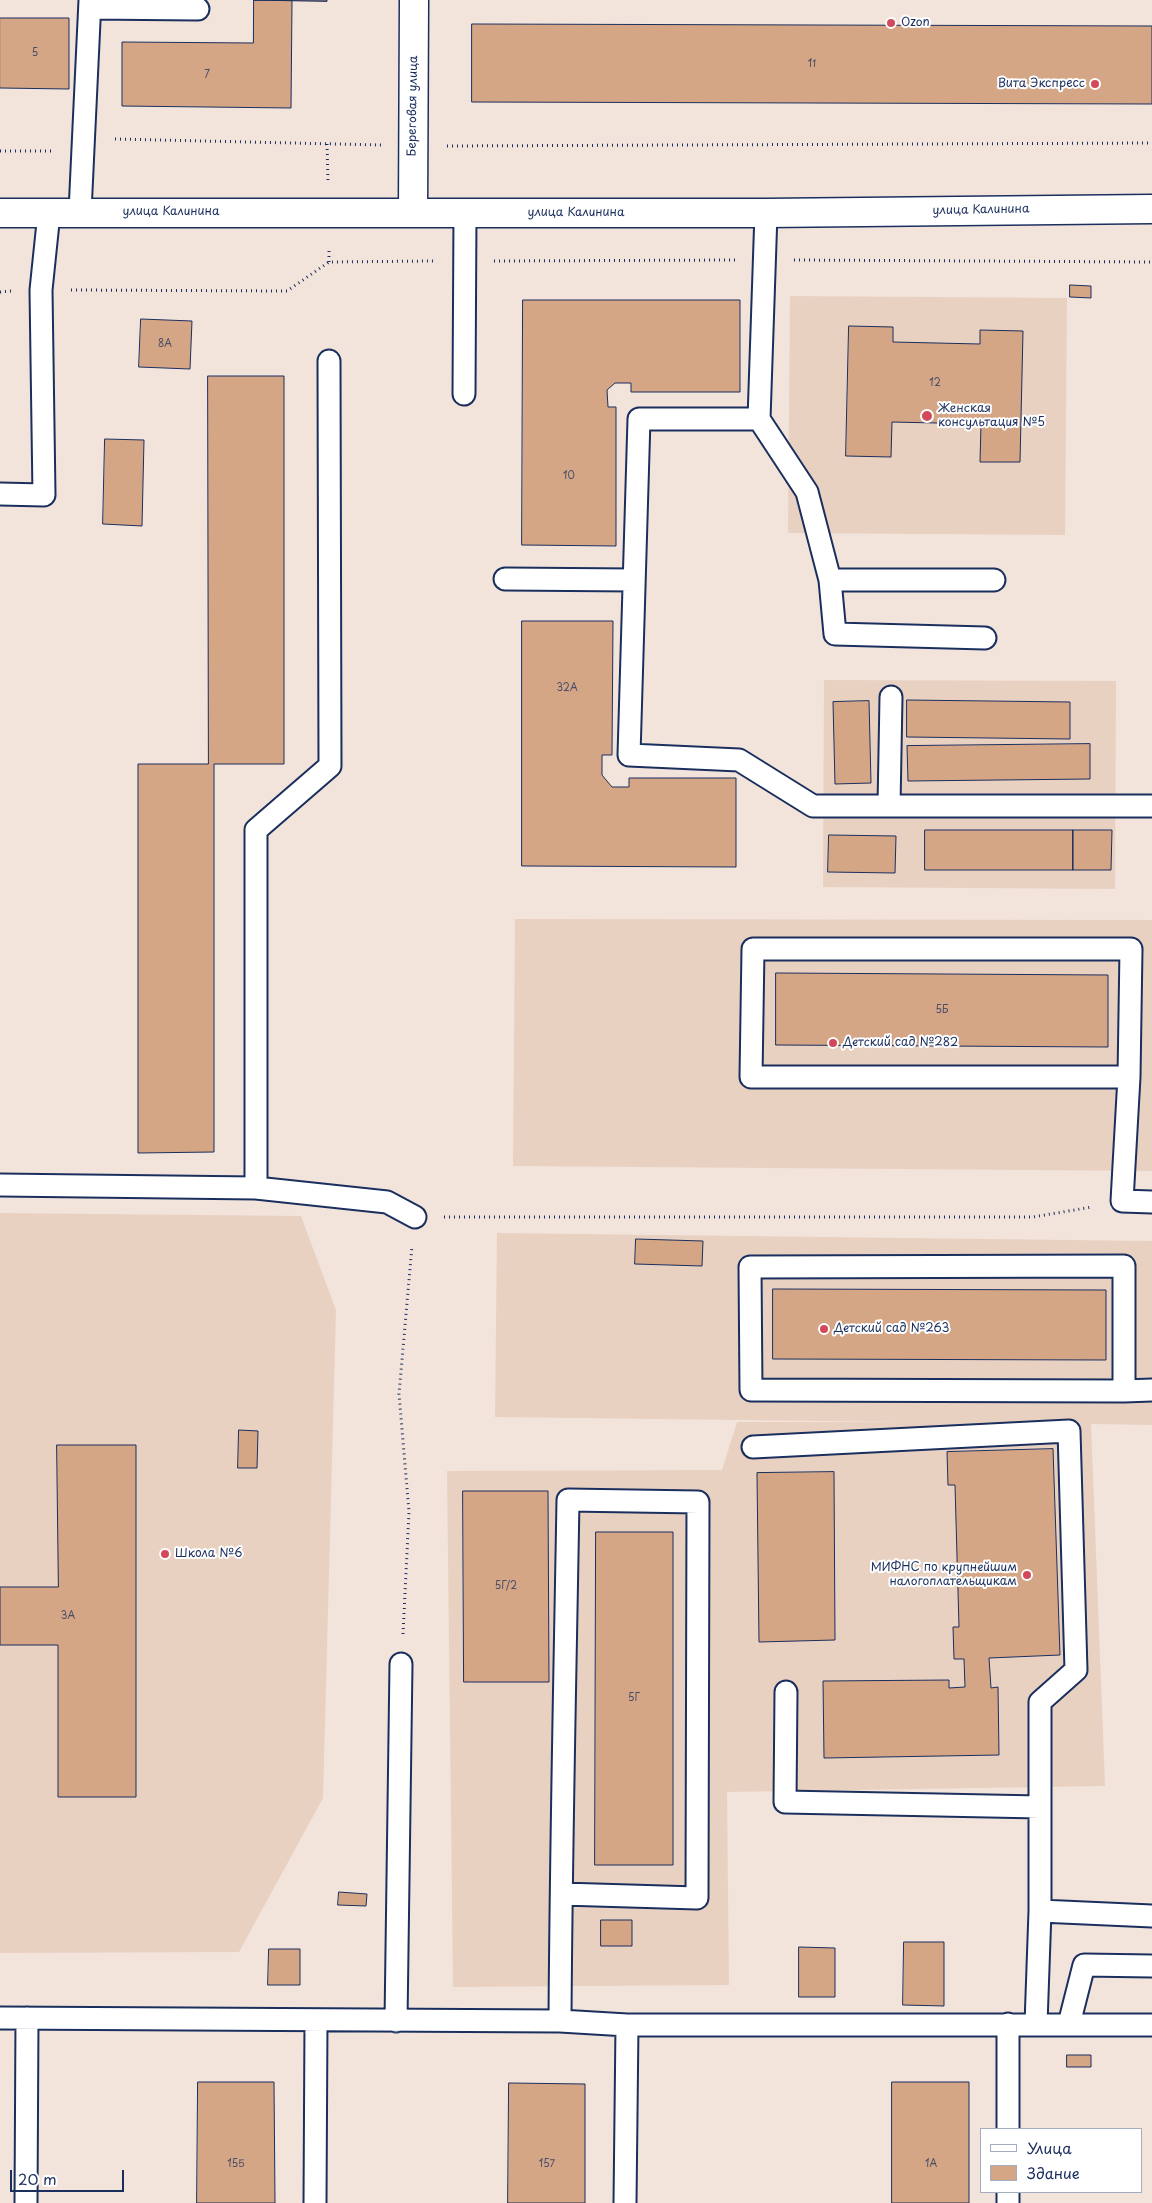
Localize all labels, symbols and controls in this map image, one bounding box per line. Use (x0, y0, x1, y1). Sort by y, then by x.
place label: Ozon (901, 16, 930, 30)
marker: Ozon (885, 17, 897, 29)
house number: 5 (32, 47, 38, 59)
street label: Береговая улица (405, 55, 421, 157)
house number: 11 (808, 58, 816, 70)
house number: 7 (204, 69, 210, 81)
place label: Вита Экспресс (998, 77, 1085, 91)
marker: Вита Экспресс (1089, 78, 1101, 90)
street label: улица Калинина (932, 202, 1030, 218)
street label: улица Калинина (122, 205, 220, 219)
street label: улица Калинина (527, 206, 625, 220)
house number: 8А (158, 338, 172, 350)
house number: 12 (929, 377, 941, 389)
place label: Женская консультация №5 (938, 402, 1045, 430)
marker: Женская консультация №5 (920, 409, 934, 423)
house number: 10 (563, 470, 575, 482)
house number: 32А (556, 682, 578, 694)
house number: 5Б (936, 1004, 948, 1016)
place label: Детский сад №282 (843, 1036, 958, 1050)
marker: Детский сад №282 (827, 1037, 839, 1049)
place label: Детский сад №263 (834, 1322, 949, 1336)
marker: Детский сад №263 (818, 1323, 830, 1335)
place label: Школа №6 (175, 1547, 242, 1561)
marker: Школа №6 (159, 1548, 171, 1560)
place label: МИФНС по крупнейшим налогоплательщикам (871, 1561, 1017, 1589)
marker: МИФНС по крупнейшим налогоплательщикам (1021, 1569, 1033, 1581)
house number: 5Г/2 (495, 1580, 517, 1592)
house number: 3А (61, 1610, 75, 1622)
house number: 5Г (628, 1692, 640, 1704)
legend (980, 2128, 1142, 2193)
text: Улица (1027, 2136, 1072, 2159)
house number: 155 (227, 2158, 245, 2170)
house number: 157 (539, 2158, 555, 2170)
house number: 1А (925, 2158, 937, 2170)
scale bar (12, 2160, 126, 2192)
text: Здание (1027, 2161, 1080, 2184)
text: 20 m (18, 2167, 57, 2190)

